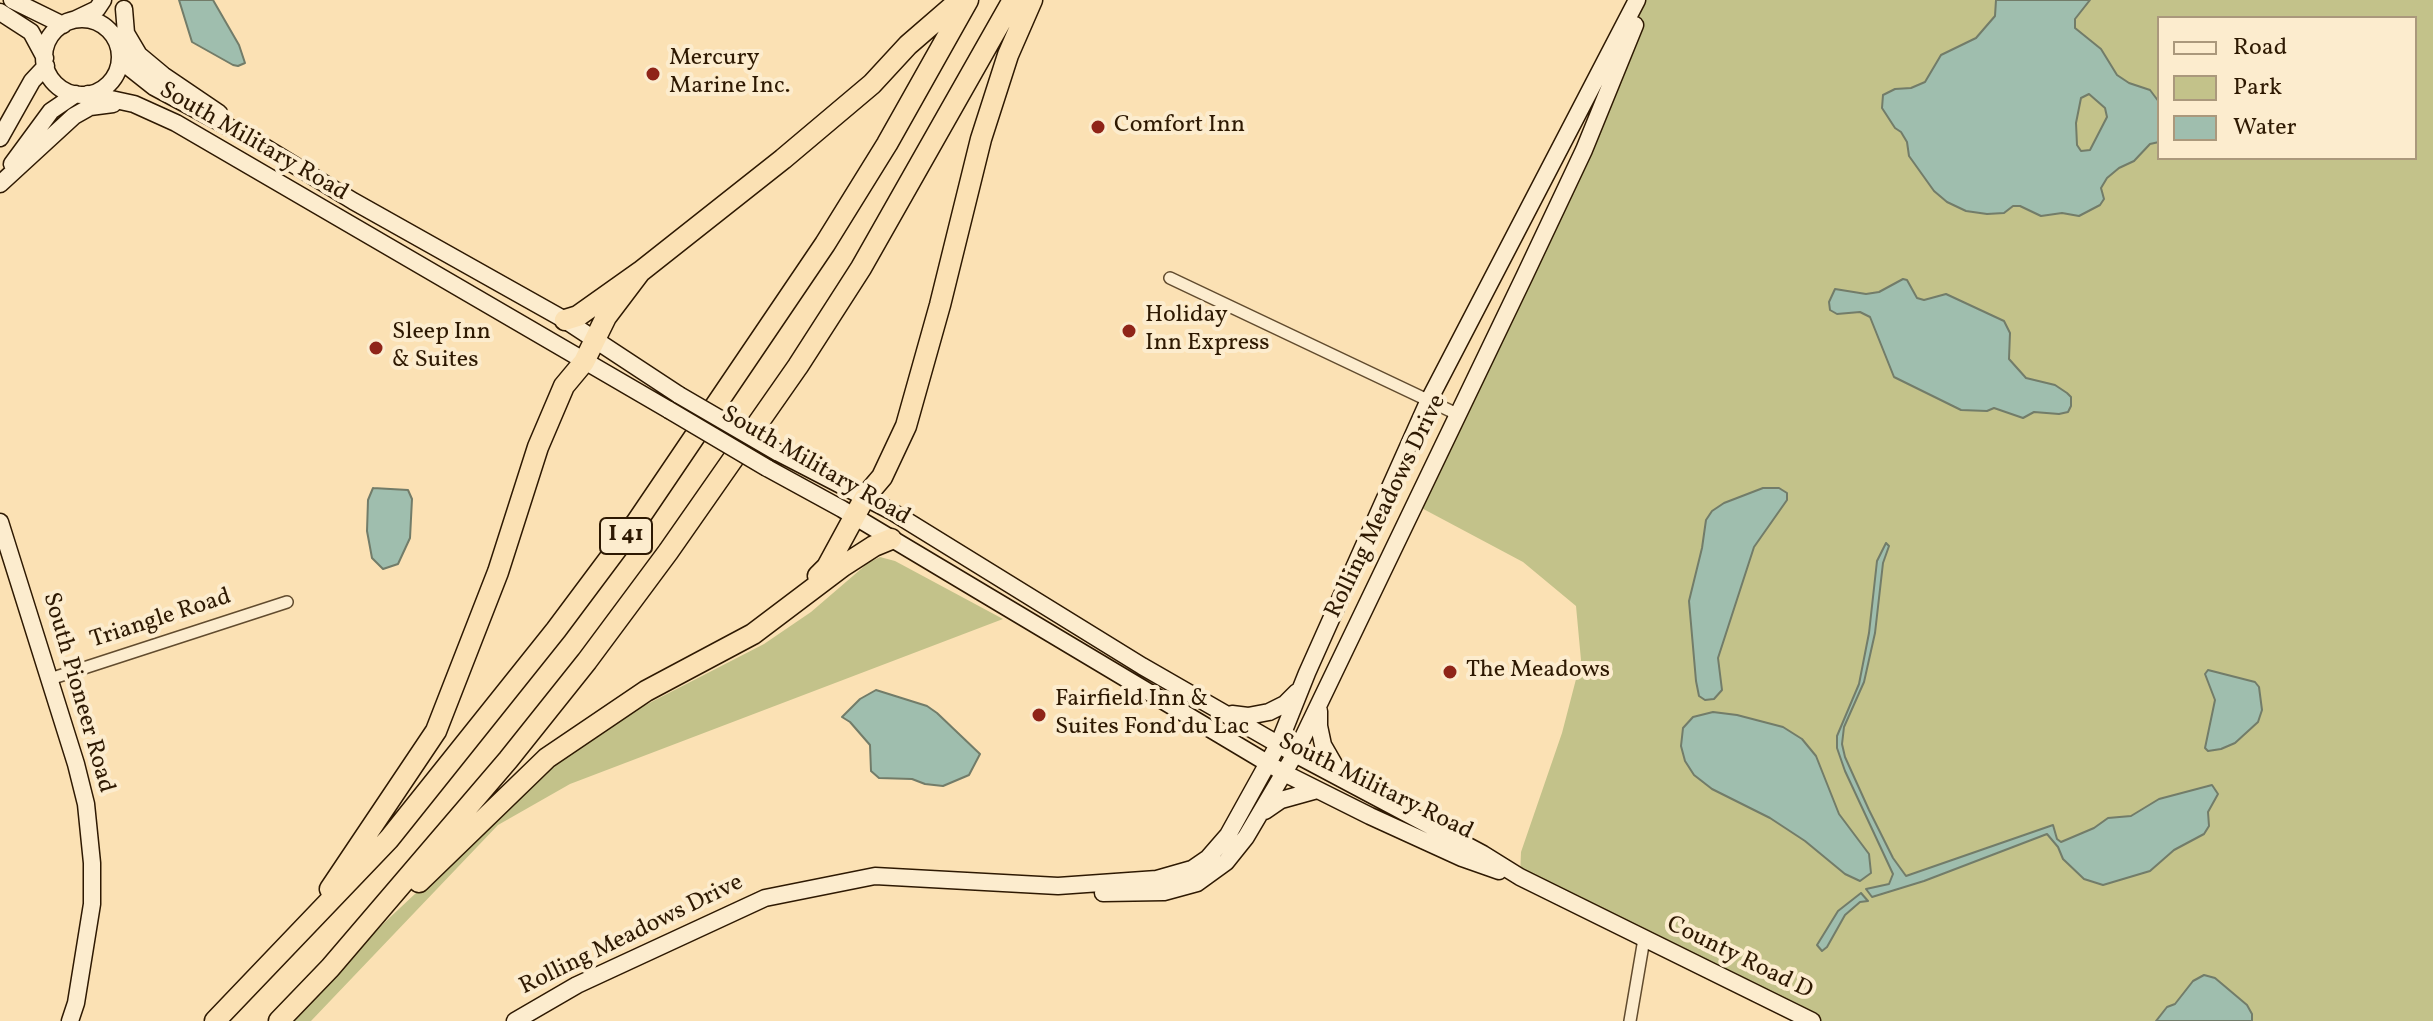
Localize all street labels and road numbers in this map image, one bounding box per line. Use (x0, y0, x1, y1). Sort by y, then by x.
street label: South Military Road (153, 77, 353, 209)
street label: Rolling Meadows Drive (1320, 391, 1454, 623)
street label: South Military Road (715, 401, 915, 533)
road number: I 41 (600, 518, 652, 554)
street label: Triangle Road (87, 584, 235, 656)
street label: South Pioneer Road (35, 589, 119, 797)
street label: South Military Road (1273, 728, 1477, 848)
street label: Rolling Meadows Drive (516, 869, 748, 1003)
street label: County Road D (1661, 911, 1817, 1007)

